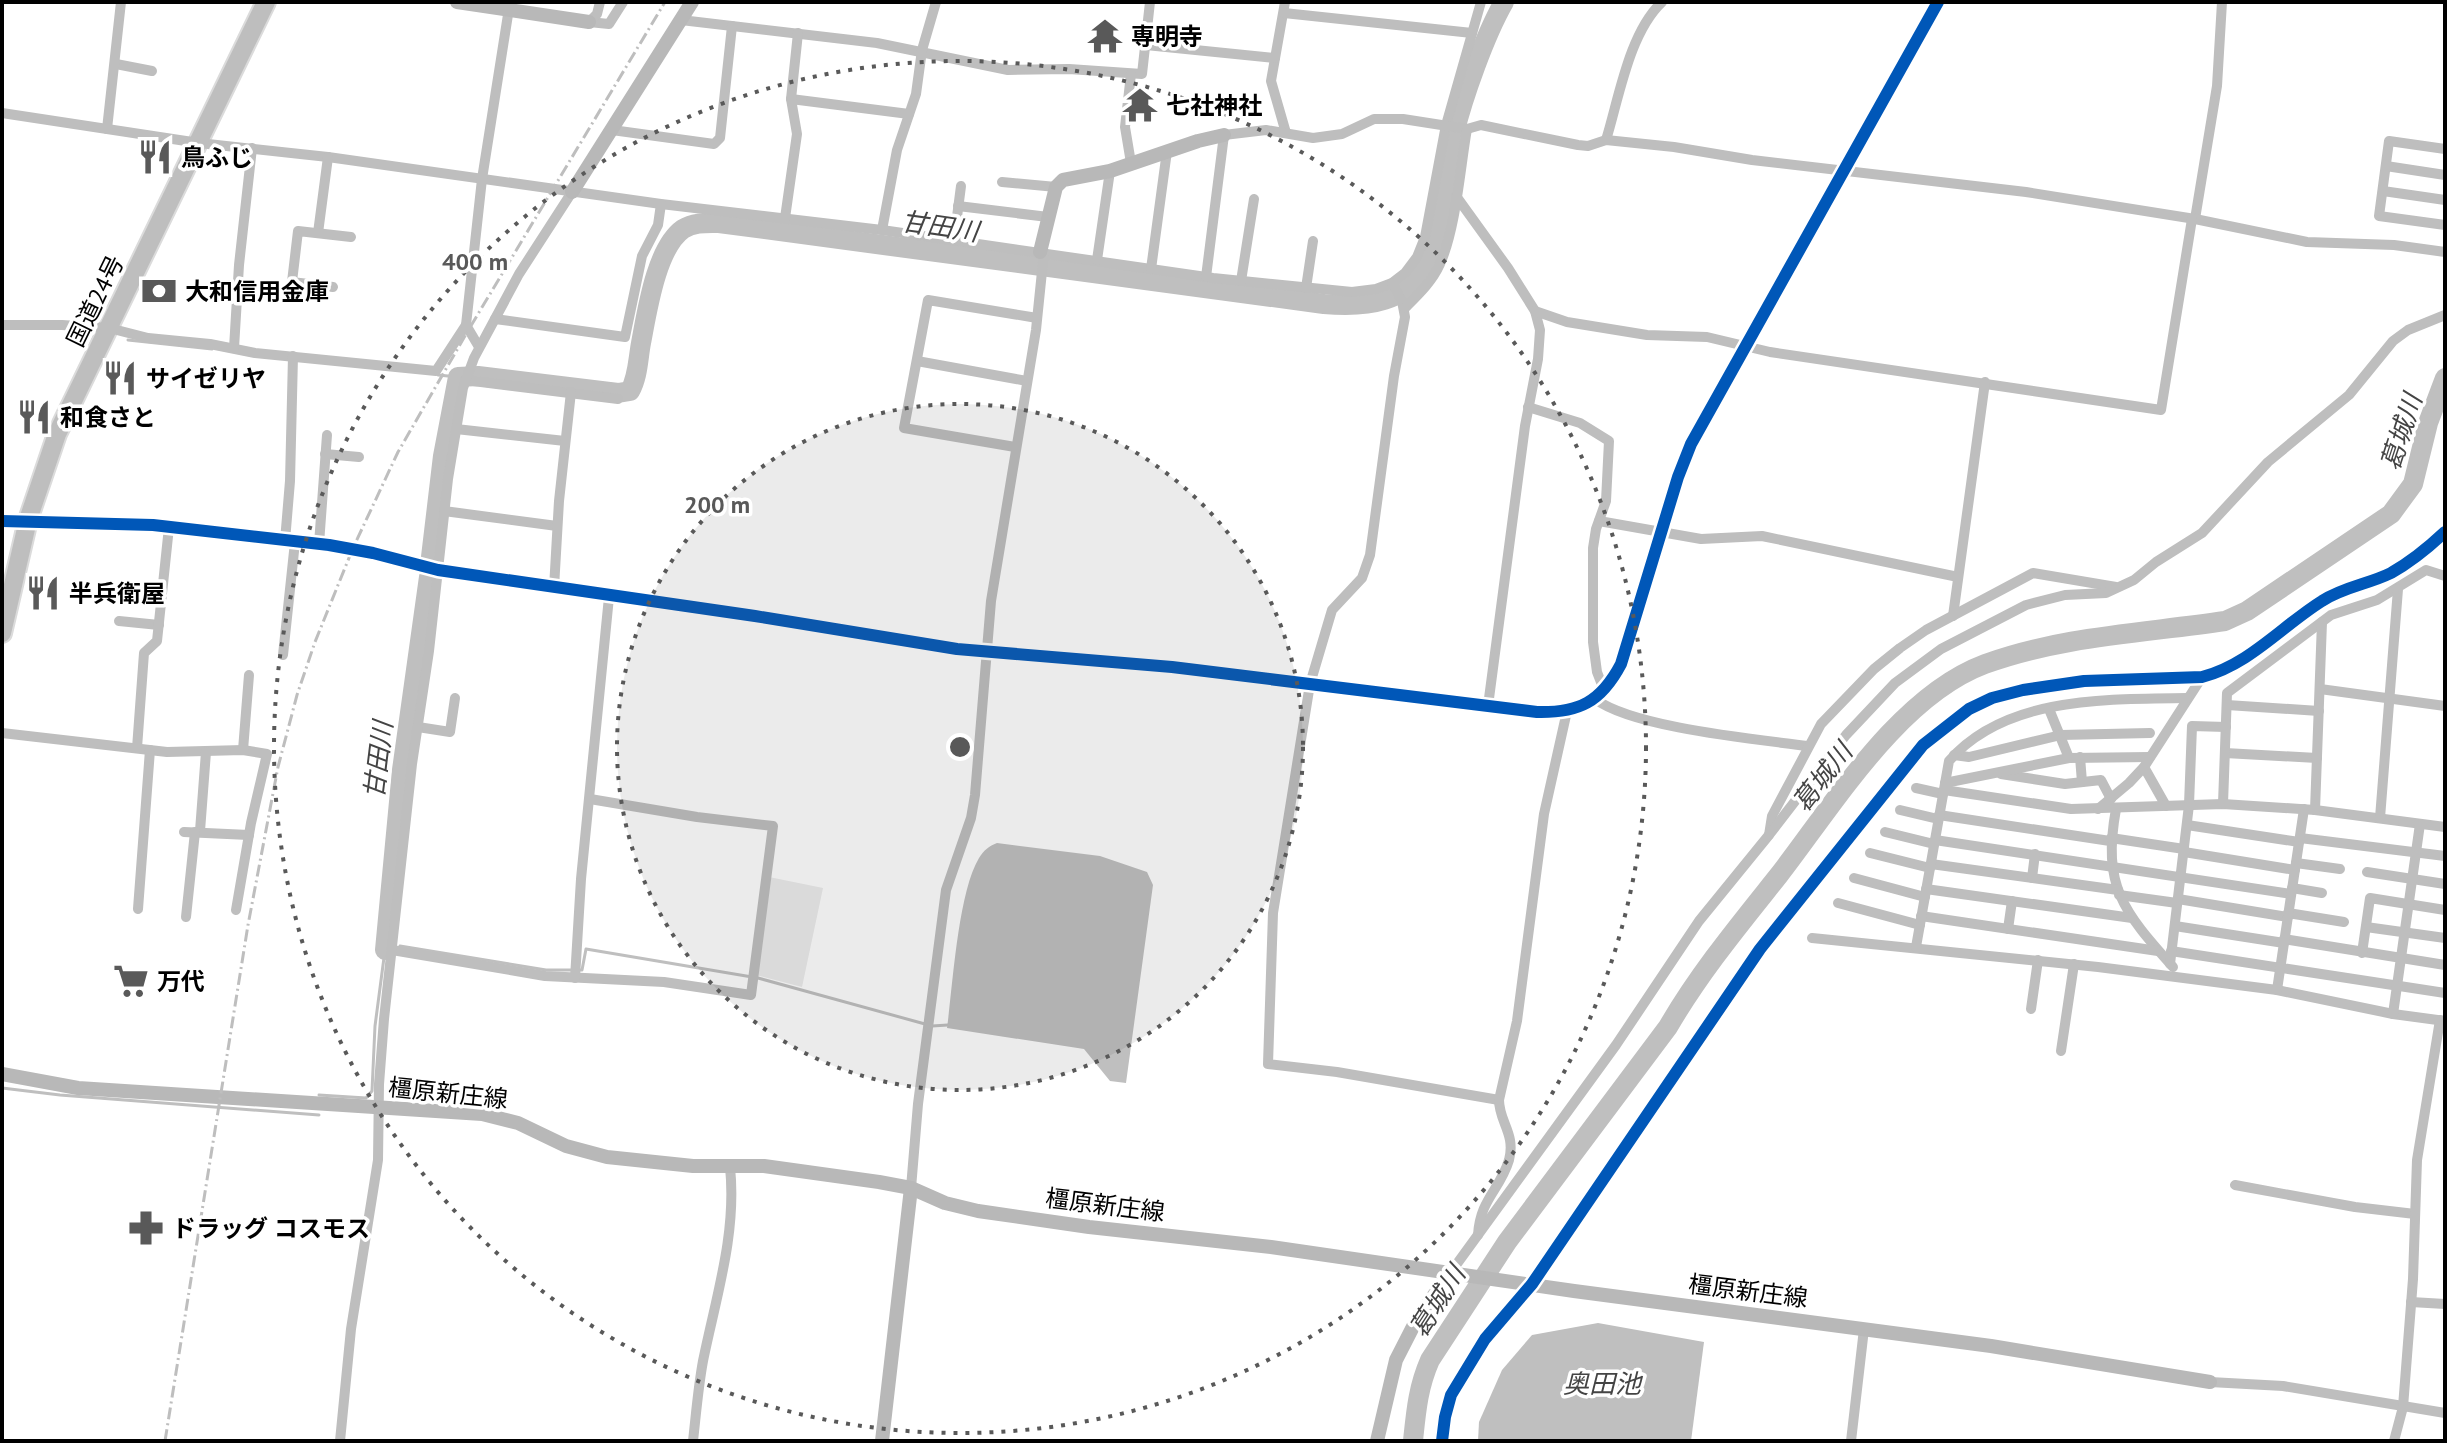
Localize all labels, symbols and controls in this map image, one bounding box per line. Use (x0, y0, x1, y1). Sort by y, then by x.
temple icon: 専明寺 (1086, 17, 1124, 55)
place label: 専明寺 (1131, 21, 1203, 52)
temple icon: 七社神社 (1121, 86, 1159, 124)
place label: 七社神社 (1166, 90, 1262, 121)
restaurant icon: 鳥ふじ (136, 138, 174, 176)
place label: 鳥ふじ (181, 142, 253, 173)
water label: 甘田川 (899, 204, 984, 248)
text: 400 m (442, 246, 508, 277)
street label: 国道24号 (60, 250, 130, 352)
bank icon: 大和信用金庫 (140, 272, 178, 310)
place label: 大和信用金庫 (185, 276, 329, 307)
restaurant icon: サイゼリヤ (101, 359, 139, 397)
place label: サイゼリヤ (146, 363, 266, 394)
water label: 葛城川 (2373, 387, 2430, 474)
restaurant icon: 和食さと (15, 398, 53, 436)
place label: 和食さと (60, 402, 156, 433)
text: 200 m (684, 489, 750, 520)
restaurant icon: 半兵衛屋 (24, 574, 62, 612)
place label: 半兵衛屋 (69, 578, 165, 609)
water label: 甘田川 (357, 716, 399, 801)
centre of rings (946, 733, 974, 761)
water label: 葛城川 (1785, 734, 1861, 818)
supermarket icon: 万代 (112, 962, 150, 1000)
place label: 万代 (157, 966, 205, 997)
street label: 橿原新庄線 (387, 1071, 509, 1115)
street label: 橿原新庄線 (1044, 1182, 1166, 1228)
pharmacy icon: ドラッグ コスモス (127, 1209, 165, 1247)
place label: ドラッグ コスモス (172, 1213, 370, 1244)
water label: 葛城川 (1402, 1257, 1474, 1343)
street label: 橿原新庄線 (1687, 1268, 1809, 1314)
water label: 奥田池 (1563, 1367, 1644, 1400)

